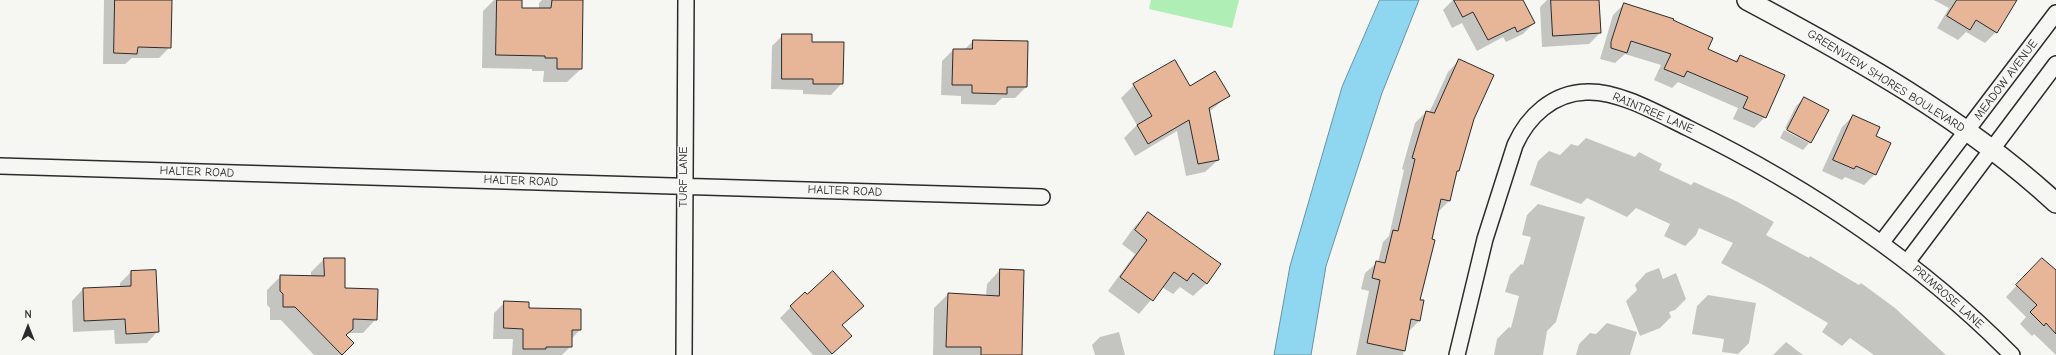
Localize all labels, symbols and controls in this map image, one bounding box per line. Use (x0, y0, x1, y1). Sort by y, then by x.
street label: GREENVIEW SHORES BOULEVARD (1805, 26, 1967, 136)
street label: MEADOW AVENUE (1971, 37, 2041, 123)
street label: RAINTREE LANE (1610, 89, 1696, 137)
street label: TURF LANE (677, 147, 691, 207)
street label: HALTER ROAD (159, 164, 235, 180)
street label: HALTER ROAD (483, 173, 559, 189)
street label: HALTER ROAD (807, 183, 883, 199)
street label: PRIMROSE LANE (1910, 262, 1986, 332)
north arrow (8, 307, 48, 347)
text: N (24, 308, 32, 321)

